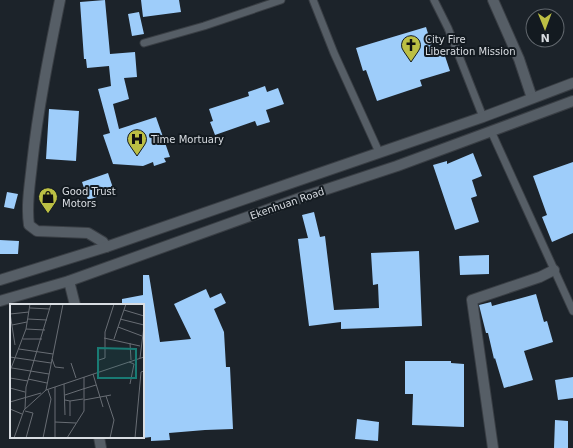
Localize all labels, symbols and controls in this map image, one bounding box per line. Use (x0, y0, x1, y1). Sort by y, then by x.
north arrow (525, 8, 565, 48)
text: N (540, 31, 550, 44)
church icon: City Fire Liberation Mission (400, 34, 422, 62)
place label: City Fire Liberation Mission (425, 34, 515, 57)
hospital icon: Time Mortuary (126, 128, 148, 156)
place label: Time Mortuary (150, 134, 224, 145)
shop icon: Good Trust Motors (37, 186, 59, 214)
place label: Good Trust Motors (62, 186, 116, 209)
street label: Ekenhuan Road (249, 186, 326, 221)
inset map (10, 304, 144, 438)

